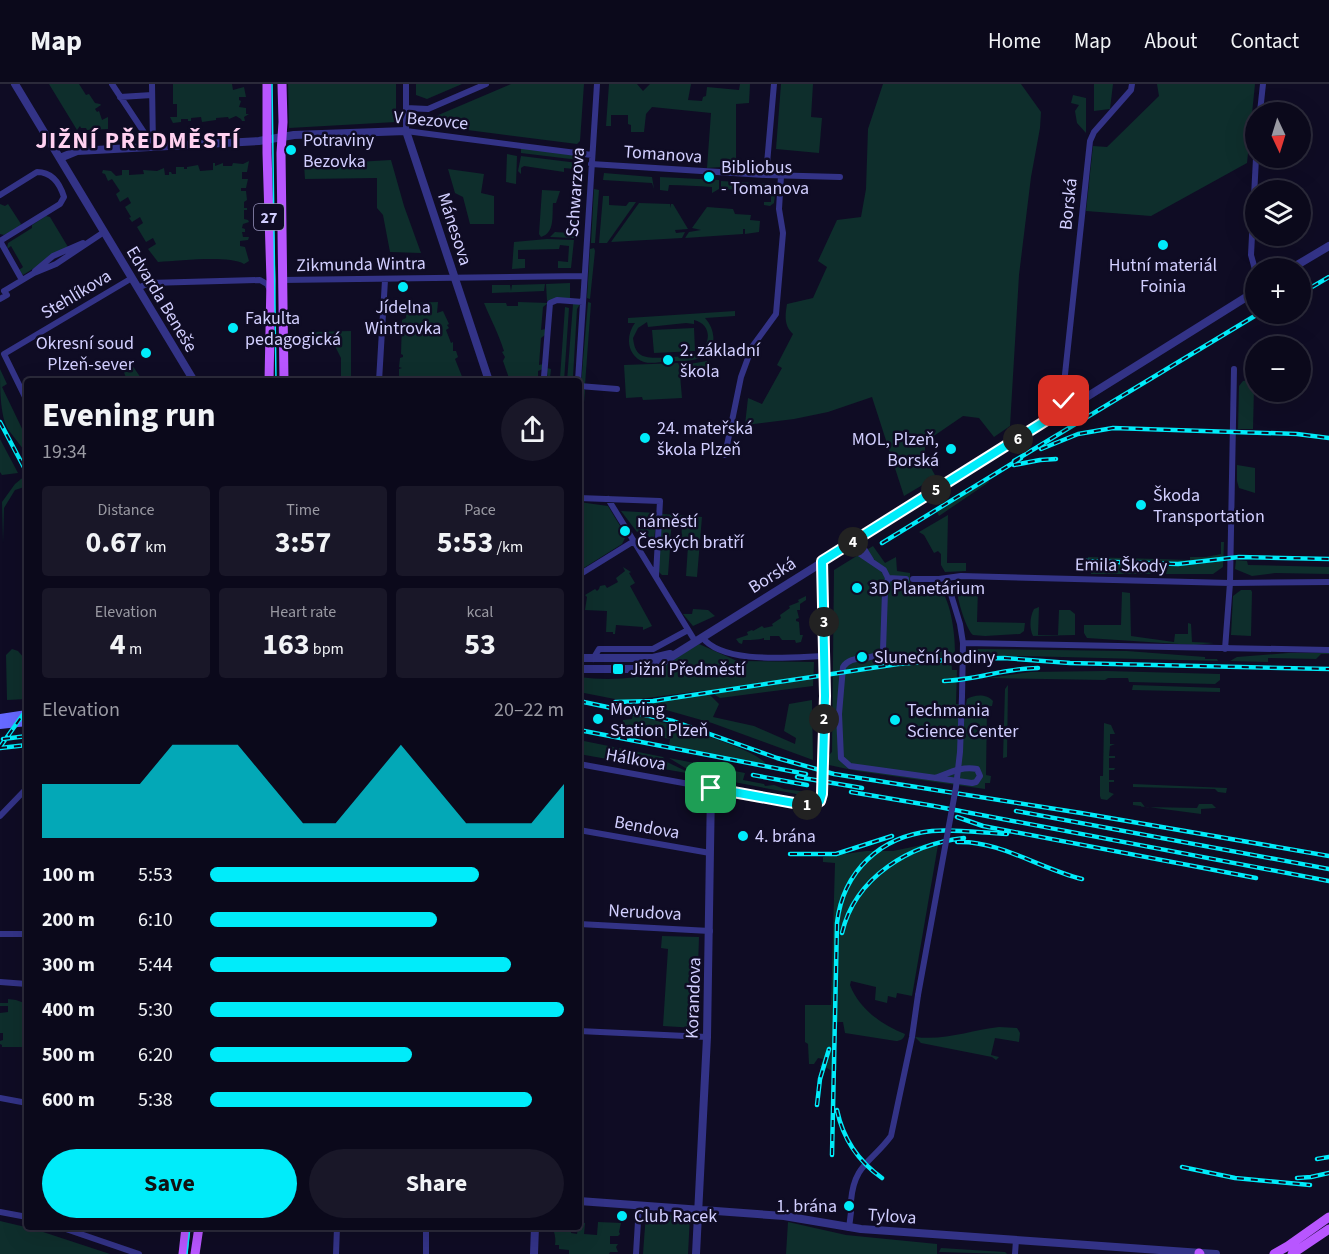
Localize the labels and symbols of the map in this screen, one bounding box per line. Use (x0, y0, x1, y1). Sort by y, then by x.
north arrow (1245, 102, 1311, 168)
street label: V Bezovce (393, 105, 469, 136)
district label: JIŽNÍ PŘEDMĚSTÍ (35, 123, 241, 158)
place label: Potraviny Bezovka (303, 128, 375, 174)
street label: Tomanova (623, 139, 703, 170)
marker: Potraviny Bezovka (284, 143, 298, 157)
street label: Schwarzova (560, 146, 591, 238)
place label: Bibliobus - Tomanova (721, 155, 809, 201)
marker: Bibliobus - Tomanova (702, 170, 716, 184)
street label: Borská (1053, 177, 1084, 231)
street label: Mánesova (431, 189, 478, 269)
road number: 27 (254, 204, 284, 230)
marker: Hutní materiál Foinia (1156, 238, 1170, 252)
street label: Edvarda Beneše (120, 241, 203, 357)
street label: Zikmunda Wintra (296, 251, 426, 278)
place label: Hutní materiál Foinia (1109, 253, 1217, 299)
street label: Stehlíkova (36, 264, 116, 325)
marker: Jídelna Wintrovka (396, 280, 410, 294)
place label: Jídelna Wintrovka (365, 295, 441, 341)
place label: Fakulta pedagogická (245, 306, 341, 352)
marker: Fakulta pedagogická (226, 321, 240, 335)
place label: Okresní soud Plzeň-sever (36, 331, 135, 377)
place label: 2. základní škola (680, 338, 761, 384)
marker: Okresní soud Plzeň-sever (139, 346, 153, 360)
marker: 2. základní škola (661, 353, 675, 367)
pin (1038, 375, 1089, 426)
place label: 24. mateřská škola Plzeň (657, 416, 753, 462)
pin: 6 (1003, 424, 1033, 454)
place label: MOL, Plzeň, Borská (852, 427, 939, 473)
marker: 24. mateřská škola Plzeň (638, 431, 652, 445)
marker: MOL, Plzeň, Borská (944, 442, 958, 456)
pin: 5 (921, 475, 951, 505)
place label: Škoda Transportation (1153, 483, 1265, 529)
marker: Škoda Transportation (1134, 498, 1148, 512)
place label: náměstí Českých bratří (637, 509, 745, 555)
marker: náměstí Českých bratří (618, 524, 632, 538)
pin: 4 (838, 527, 868, 557)
street label: Borská (744, 551, 801, 600)
street label: Emila Škody (1075, 552, 1168, 579)
place label: 3D Planetárium (869, 576, 985, 601)
marker: 3D Planetárium (850, 581, 864, 595)
pin: 3 (809, 607, 839, 637)
place label: Sluneční hodiny (874, 645, 996, 670)
marker: Sluneční hodiny (855, 650, 869, 664)
place label: Jižní Předměstí (630, 657, 746, 682)
marker: Jižní Předměstí (611, 662, 625, 676)
place label: Moving Station Plzeň (610, 697, 708, 743)
place label: Techmania Science Center (907, 698, 1019, 744)
pin: 2 (809, 704, 839, 734)
marker: Moving Station Plzeň (591, 712, 605, 726)
marker: Techmania Science Center (888, 713, 902, 727)
street label: Hálkova (604, 742, 668, 777)
pin (685, 762, 736, 813)
pin: 1 (792, 790, 822, 820)
street label: Bendova (612, 809, 682, 846)
place label: 4. brána (755, 824, 816, 849)
marker: 4. brána (736, 829, 750, 843)
street label: Nerudova (608, 898, 682, 927)
street label: Korandova (680, 957, 707, 1039)
place label: 1. brána (776, 1194, 837, 1219)
marker: 1. brána (842, 1199, 856, 1213)
street label: Tylova (867, 1202, 917, 1231)
place label: Club Racek (634, 1204, 717, 1229)
marker: Club Racek (615, 1209, 629, 1223)

